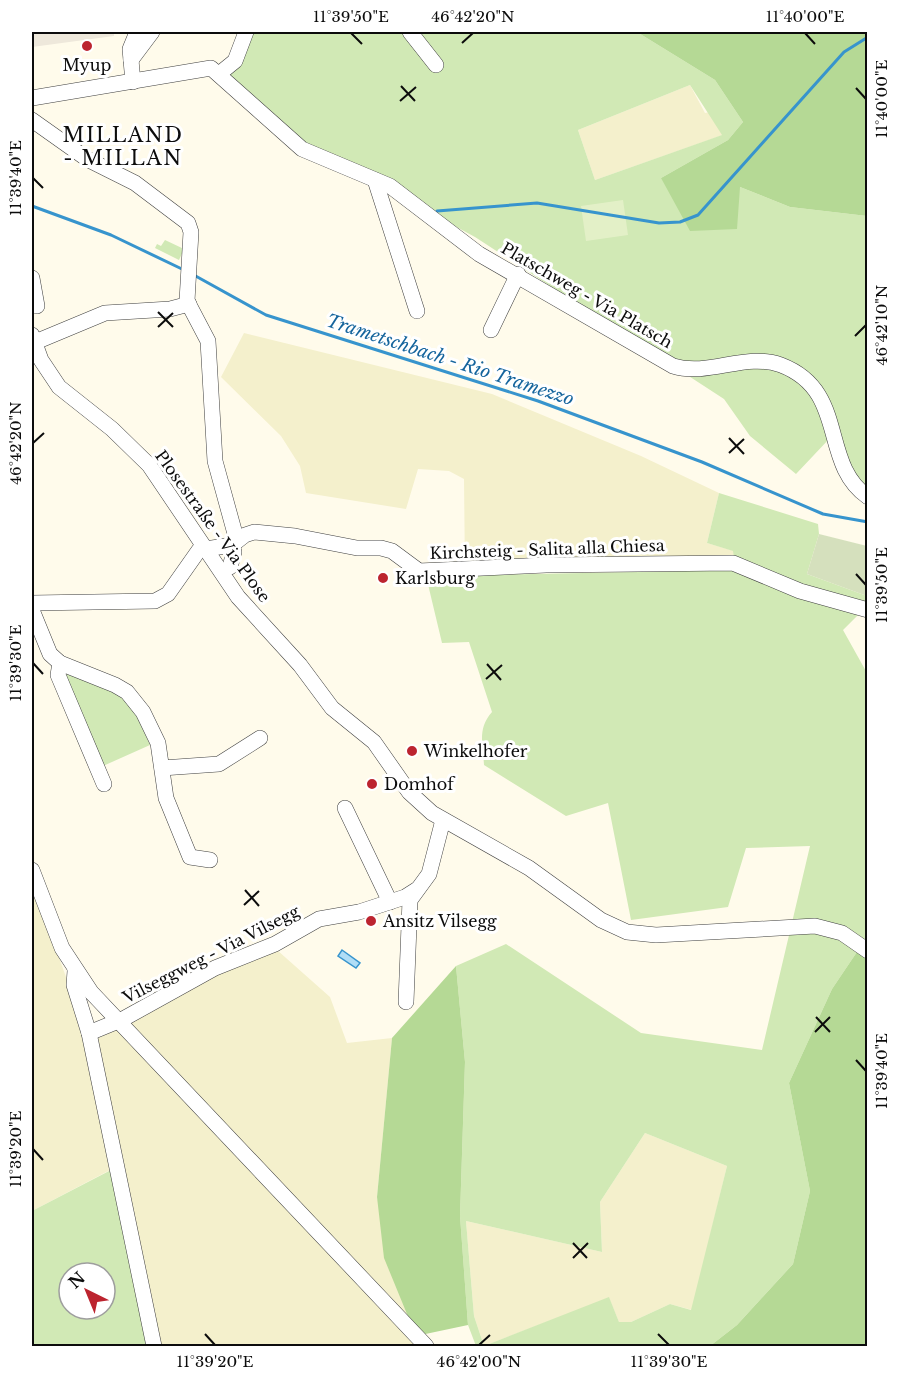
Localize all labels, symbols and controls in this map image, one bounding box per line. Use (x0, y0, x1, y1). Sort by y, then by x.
text: 11°39'50"E (313, 7, 389, 26)
text: 46°42'20"N (431, 7, 515, 26)
text: 11°40'00"E (766, 7, 844, 26)
marker: Myup (80, 39, 94, 53)
place label: Myup (63, 55, 112, 75)
text: 11°40'00"E (872, 60, 891, 138)
district label: MILLAND - MILLAN (63, 123, 183, 170)
text: 11°39'40"E (6, 140, 25, 216)
street label: Platschweg - Via Platsch (498, 238, 676, 352)
text: 46°42'10"N (872, 285, 891, 365)
water label: Trametschbach - Rio Tramezzo (323, 310, 577, 410)
text: 46°42'20"N (6, 401, 25, 485)
street label: Plosestraße - Via Plose (151, 446, 275, 606)
street label: Kirchsteig - Salita alla Chiesa (429, 535, 665, 563)
text: 11°39'50"E (872, 547, 891, 623)
place label: Karlsburg (395, 568, 475, 588)
marker: Karlsburg (376, 571, 390, 585)
text: 11°39'30"E (6, 624, 25, 702)
place label: Winkelhofer (423, 741, 528, 761)
marker: Winkelhofer (405, 744, 419, 758)
place label: Domhof (384, 774, 456, 794)
marker: Domhof (365, 777, 379, 791)
street label: Vilseggweg - Via Vilsegg (118, 900, 303, 1008)
place label: Ansitz Vilsegg (382, 911, 497, 931)
marker: Ansitz Vilsegg (364, 914, 378, 928)
text: 11°39'40"E (872, 1033, 891, 1109)
text: 11°39'20"E (6, 1110, 25, 1188)
north arrow (57, 1261, 117, 1321)
text: N (64, 1268, 89, 1292)
text: 11°39'20"E (176, 1352, 254, 1371)
text: 46°42'00"N (437, 1352, 521, 1371)
text: 11°39'30"E (630, 1352, 708, 1371)

